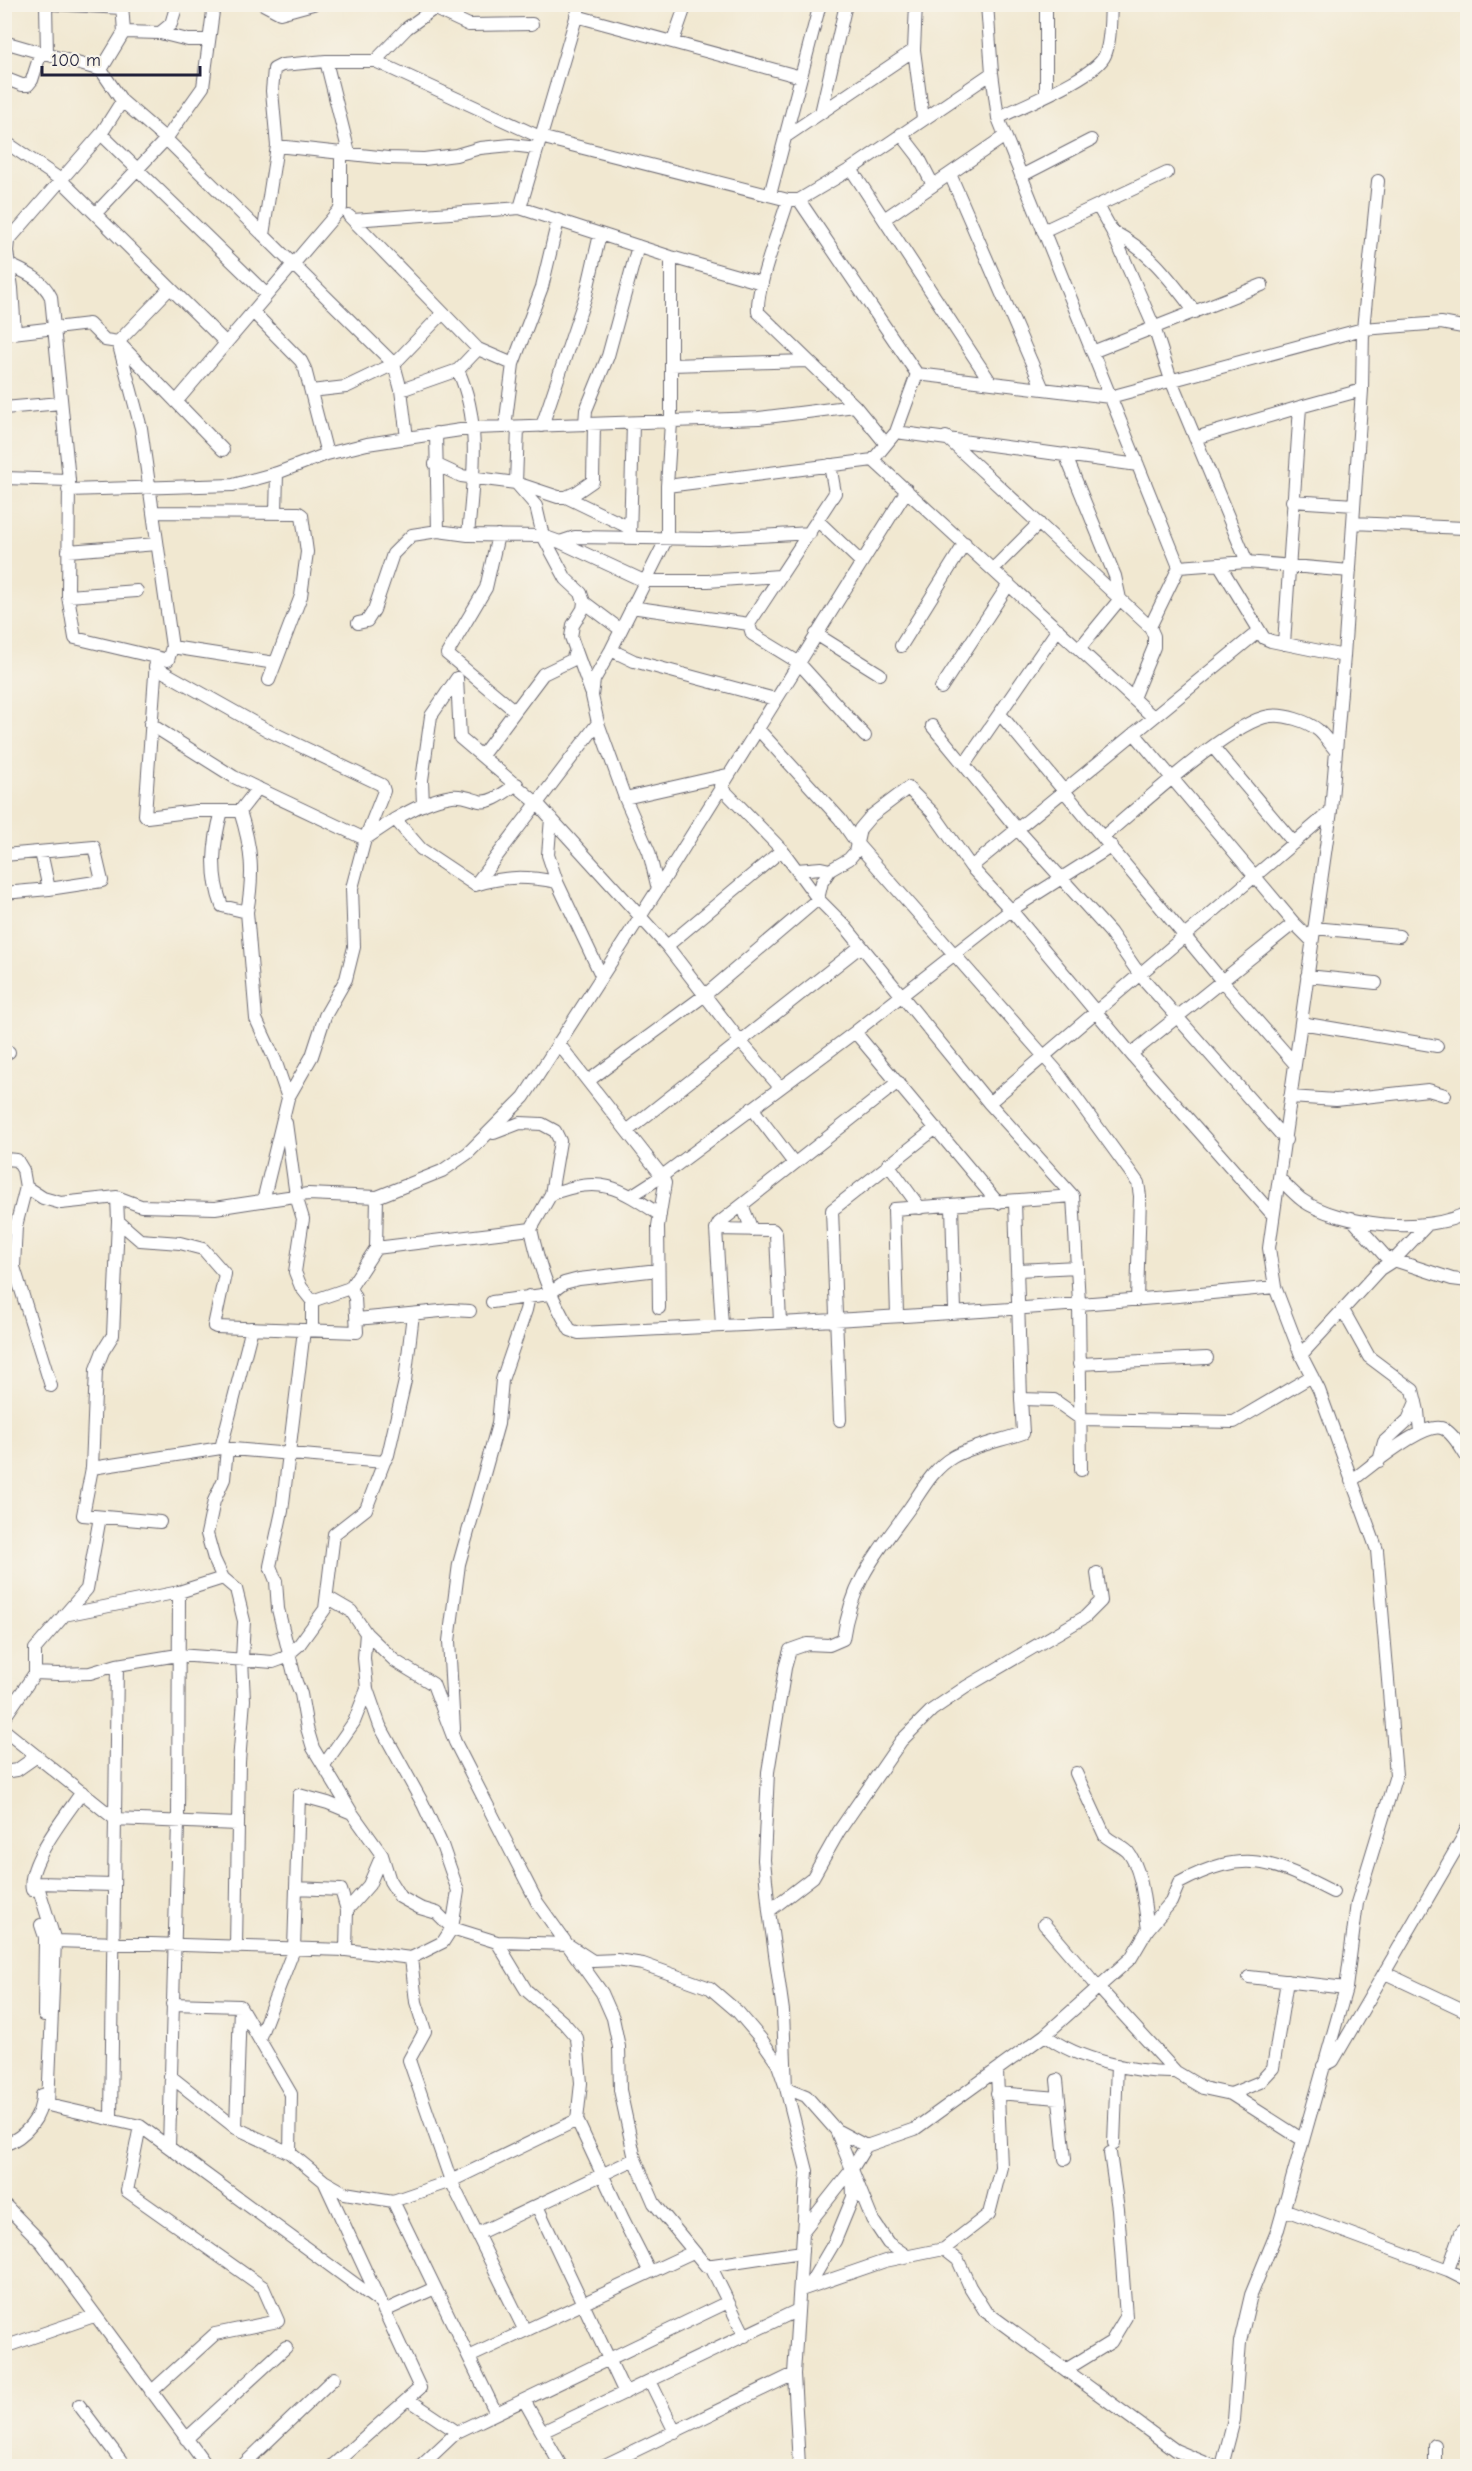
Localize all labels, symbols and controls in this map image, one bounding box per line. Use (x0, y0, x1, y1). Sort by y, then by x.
scale bar (42, 39, 200, 77)
text: 100 m (51, 50, 101, 71)

